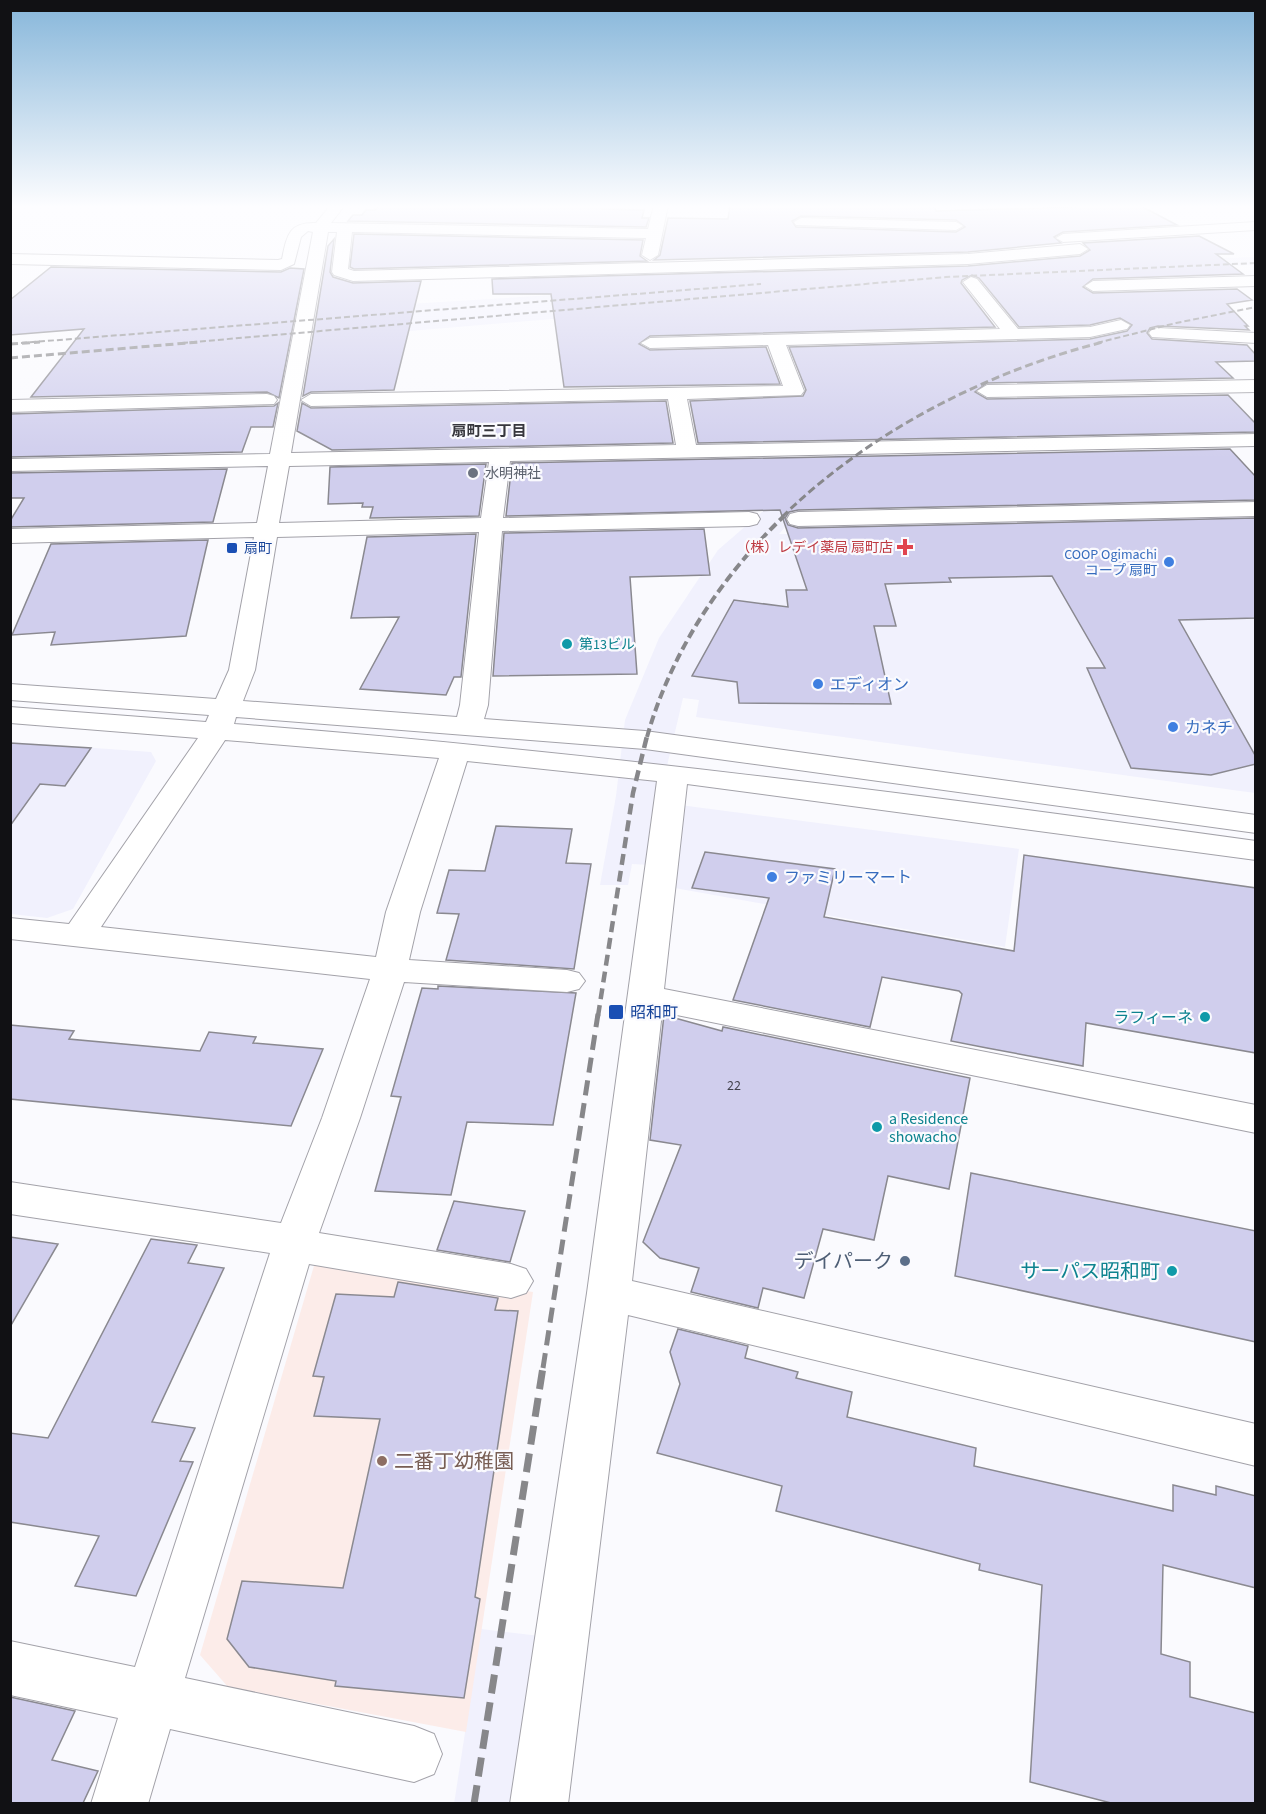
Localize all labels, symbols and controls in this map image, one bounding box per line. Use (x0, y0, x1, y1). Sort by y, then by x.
district label: 扇町三丁目 (451, 421, 527, 442)
place label: 水明神社 (485, 464, 541, 484)
marker: 水明神社 (466, 466, 480, 480)
place label: （株）レデイ薬局 扇町店 (736, 538, 893, 558)
place label: 扇町 (244, 539, 272, 559)
marker: （株）レデイ薬局 扇町店 (898, 540, 912, 554)
marker: 扇町 (225, 541, 239, 555)
place label: COOP Ogimachi コープ 扇町 (1064, 545, 1157, 581)
marker: COOP Ogimachi コープ 扇町 (1162, 555, 1176, 569)
place label: 第13ビル (579, 635, 635, 655)
marker: 第13ビル (560, 637, 574, 651)
place label: エディオン (830, 674, 909, 696)
marker: エディオン (811, 677, 825, 691)
place label: カネチ (1185, 717, 1233, 739)
marker: カネチ (1166, 720, 1180, 734)
place label: ファミリーマート (784, 867, 912, 889)
marker: ファミリーマート (765, 870, 779, 884)
place label: 昭和町 (630, 1002, 678, 1024)
marker: 昭和町 (607, 1003, 625, 1021)
place label: ラフィーネ (1113, 1007, 1193, 1029)
marker: ラフィーネ (1198, 1010, 1212, 1024)
house number: 22 (727, 1076, 741, 1096)
place label: a Residence showacho (889, 1108, 968, 1148)
marker: a Residence showacho (870, 1120, 884, 1134)
place label: デイパーク (793, 1248, 893, 1276)
marker: デイパーク (898, 1254, 912, 1268)
place label: サーパス昭和町 (1020, 1258, 1160, 1286)
marker: サーパス昭和町 (1165, 1264, 1179, 1278)
place label: 二番丁幼稚園 (394, 1448, 514, 1476)
marker: 二番丁幼稚園 (375, 1454, 389, 1468)

